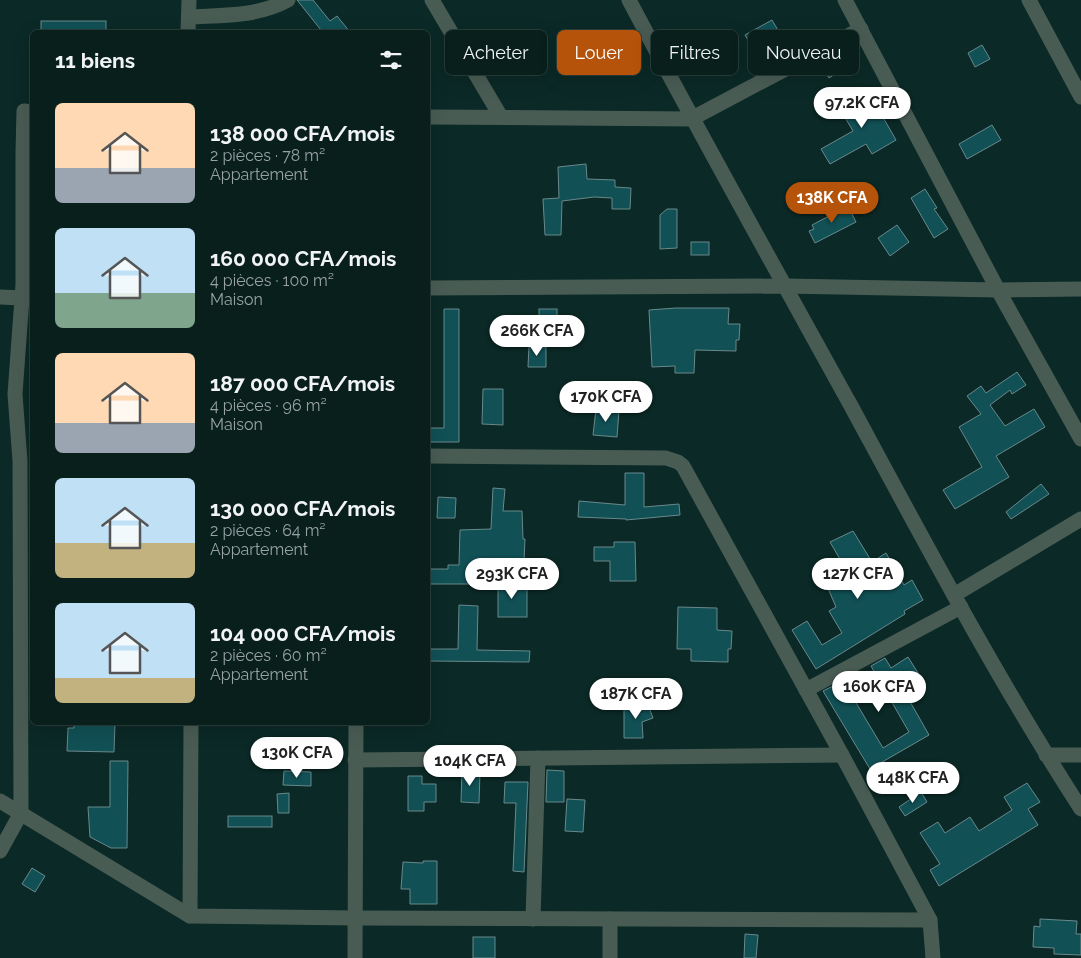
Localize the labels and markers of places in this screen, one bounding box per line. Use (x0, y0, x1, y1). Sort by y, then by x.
pin: 97.2K CFA (805, 86, 919, 129)
pin: 138K CFA (780, 182, 884, 224)
pin: 266K CFA (485, 314, 589, 357)
pin: 170K CFA (554, 380, 658, 423)
pin: 293K CFA (460, 558, 564, 600)
pin: 127K CFA (806, 558, 910, 600)
pin: 160K CFA (827, 670, 931, 713)
pin: 187K CFA (584, 678, 688, 720)
pin: 130K CFA (245, 736, 349, 779)
pin: 104K CFA (418, 744, 522, 787)
pin: 148K CFA (861, 762, 965, 804)

